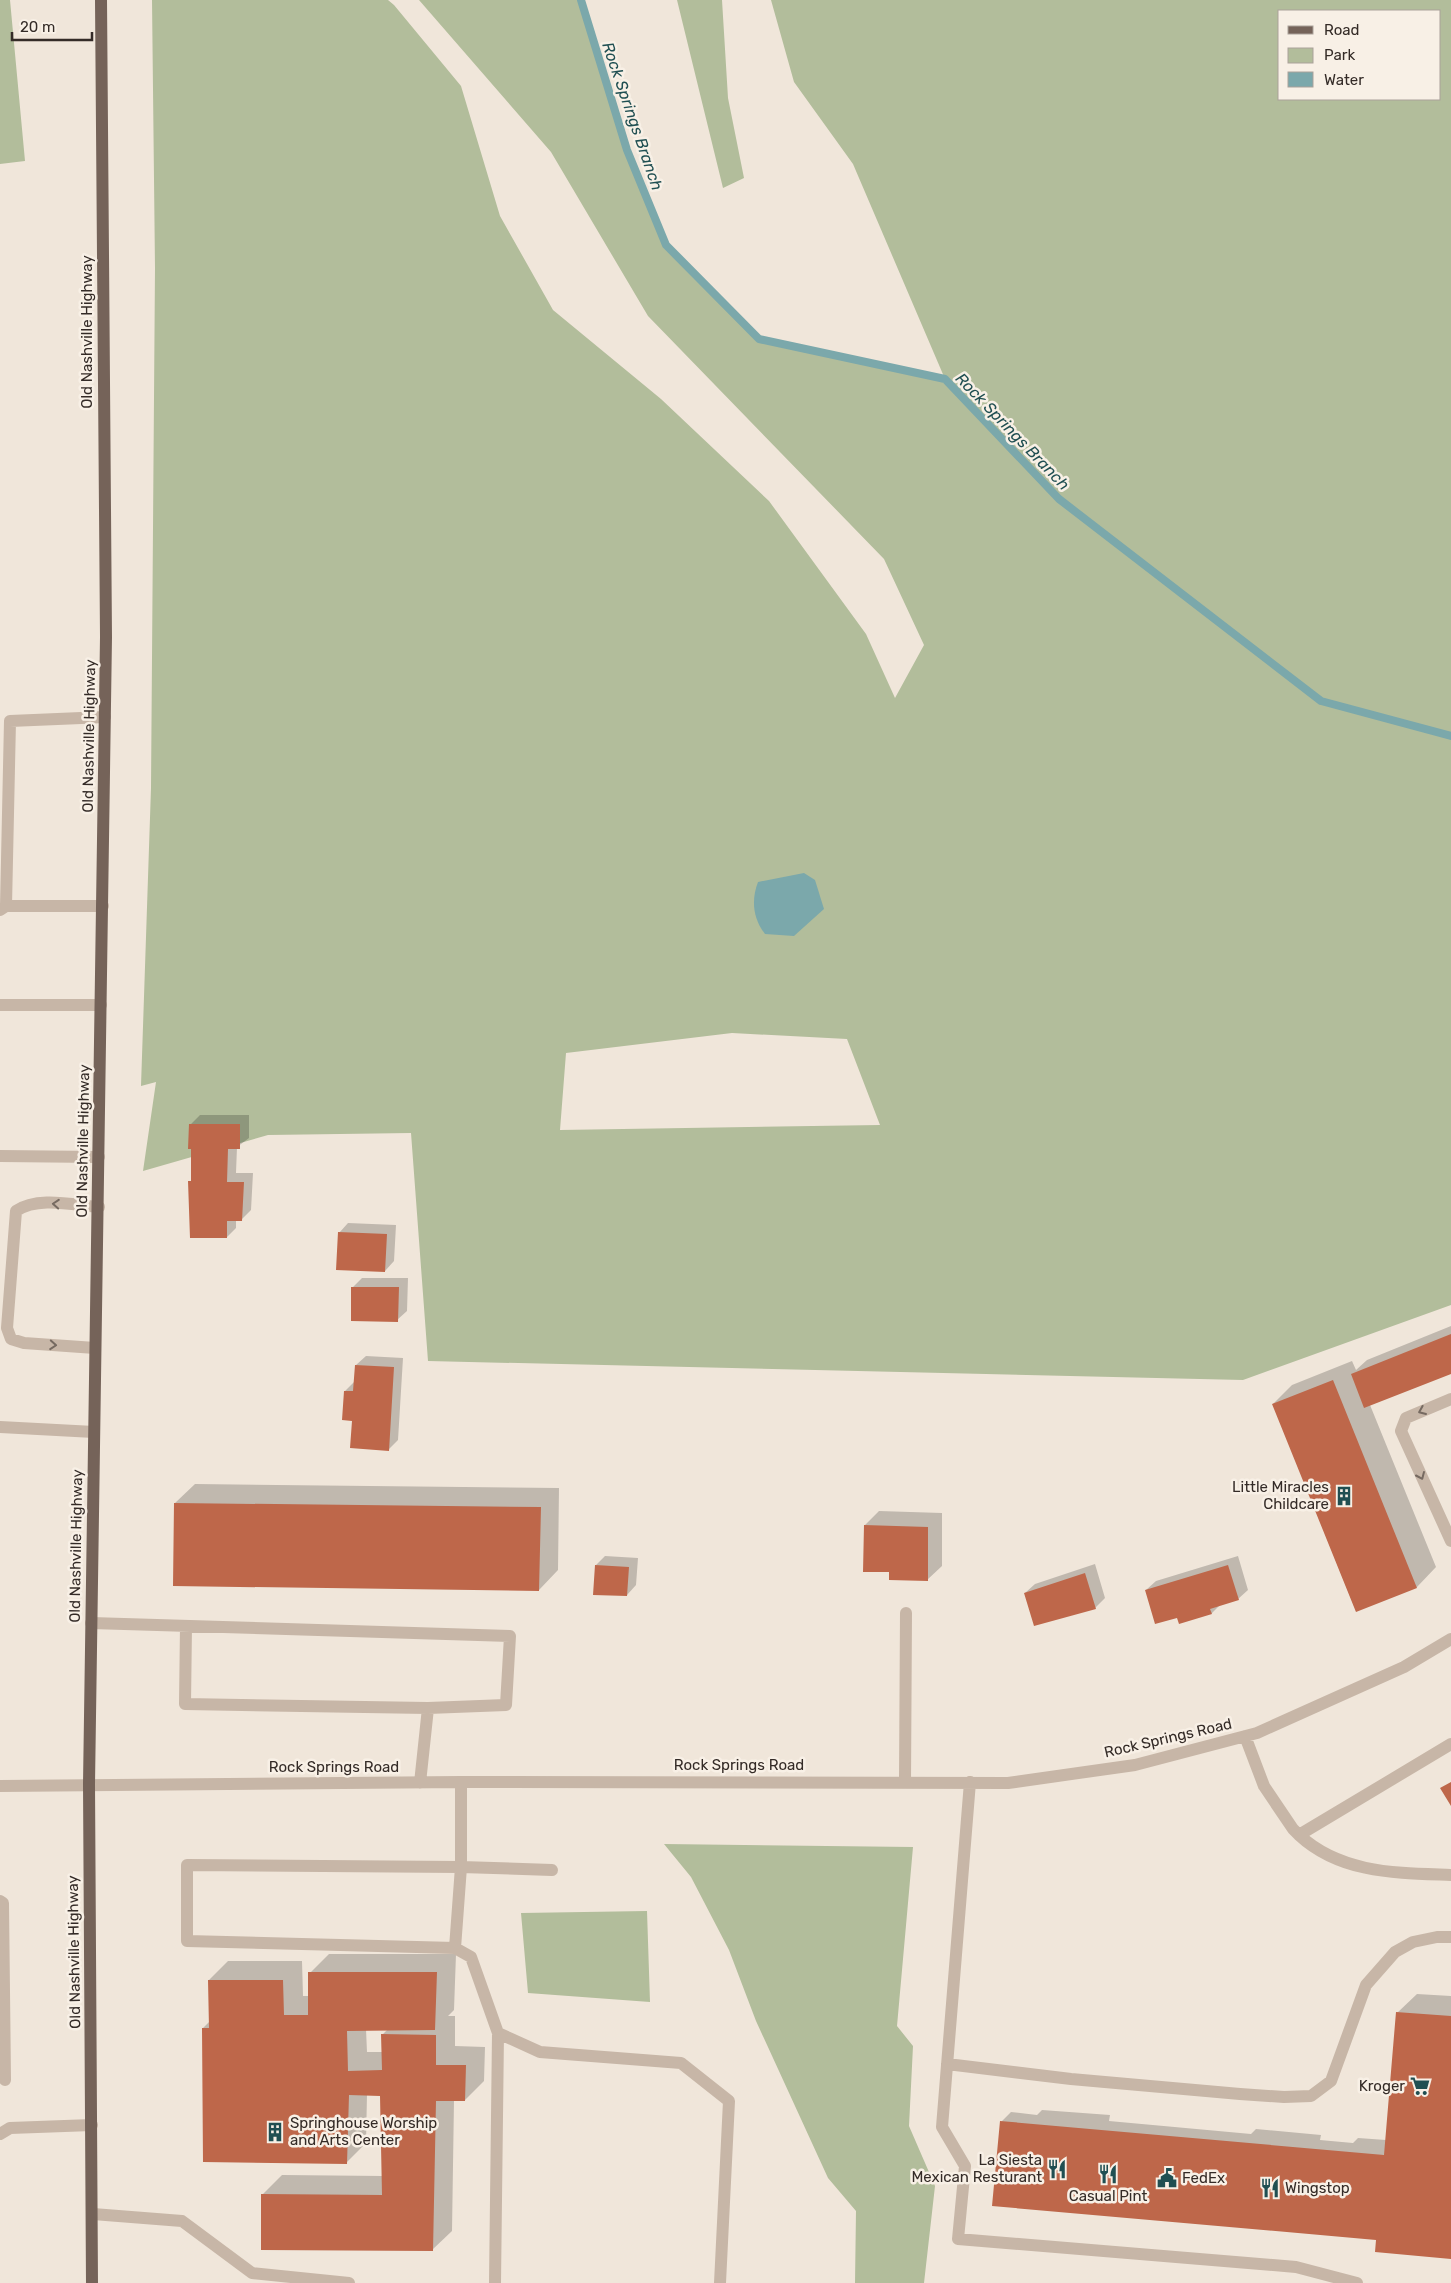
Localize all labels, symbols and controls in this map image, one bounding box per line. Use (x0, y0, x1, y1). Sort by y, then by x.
scale bar (12, 10, 92, 42)
legend (1278, 10, 1441, 100)
text: 20 m (20, 18, 55, 36)
text: Road (1324, 21, 1360, 39)
water label: Rock Springs Branch (598, 39, 667, 193)
text: Park (1324, 46, 1355, 64)
text: Water (1324, 71, 1364, 89)
street label: Old Nashville Highway (78, 255, 96, 409)
water label: Rock Springs Branch (952, 369, 1074, 494)
street label: Old Nashville Highway (79, 659, 99, 813)
street label: Old Nashville Highway (73, 1064, 93, 1218)
one-way arrow (52, 1199, 60, 1210)
one-way arrow (49, 1340, 57, 1351)
one-way arrow (1418, 1405, 1427, 1416)
street label: Old Nashville Highway (66, 1469, 86, 1623)
one-way arrow (1415, 1471, 1426, 1480)
place label: Little Miracles Childcare (1232, 1478, 1329, 1513)
building icon: Little Miracles Childcare (1333, 1485, 1355, 1507)
street label: Rock Springs Road (1102, 1715, 1234, 1761)
street label: Rock Springs Road (674, 1756, 804, 1774)
street label: Rock Springs Road (269, 1758, 399, 1776)
street label: Old Nashville Highway (64, 1875, 84, 2029)
supermarket icon: Kroger (1409, 2075, 1431, 2097)
place label: Kroger (1359, 2077, 1405, 2095)
place label: Springhouse Worship and Arts Center (290, 2114, 437, 2149)
building icon: Springhouse Worship and Arts Center (264, 2121, 286, 2143)
place label: La Siesta Mexican Resturant (911, 2151, 1042, 2186)
restaurant icon: La Siesta Mexican Resturant (1046, 2158, 1068, 2180)
restaurant icon: Casual Pint (1097, 2163, 1119, 2185)
public building icon: FedEx (1156, 2167, 1178, 2189)
place label: FedEx (1182, 2169, 1225, 2187)
restaurant icon: Wingstop (1259, 2177, 1281, 2199)
place label: Wingstop (1285, 2179, 1350, 2197)
place label: Casual Pint (1069, 2187, 1147, 2205)

